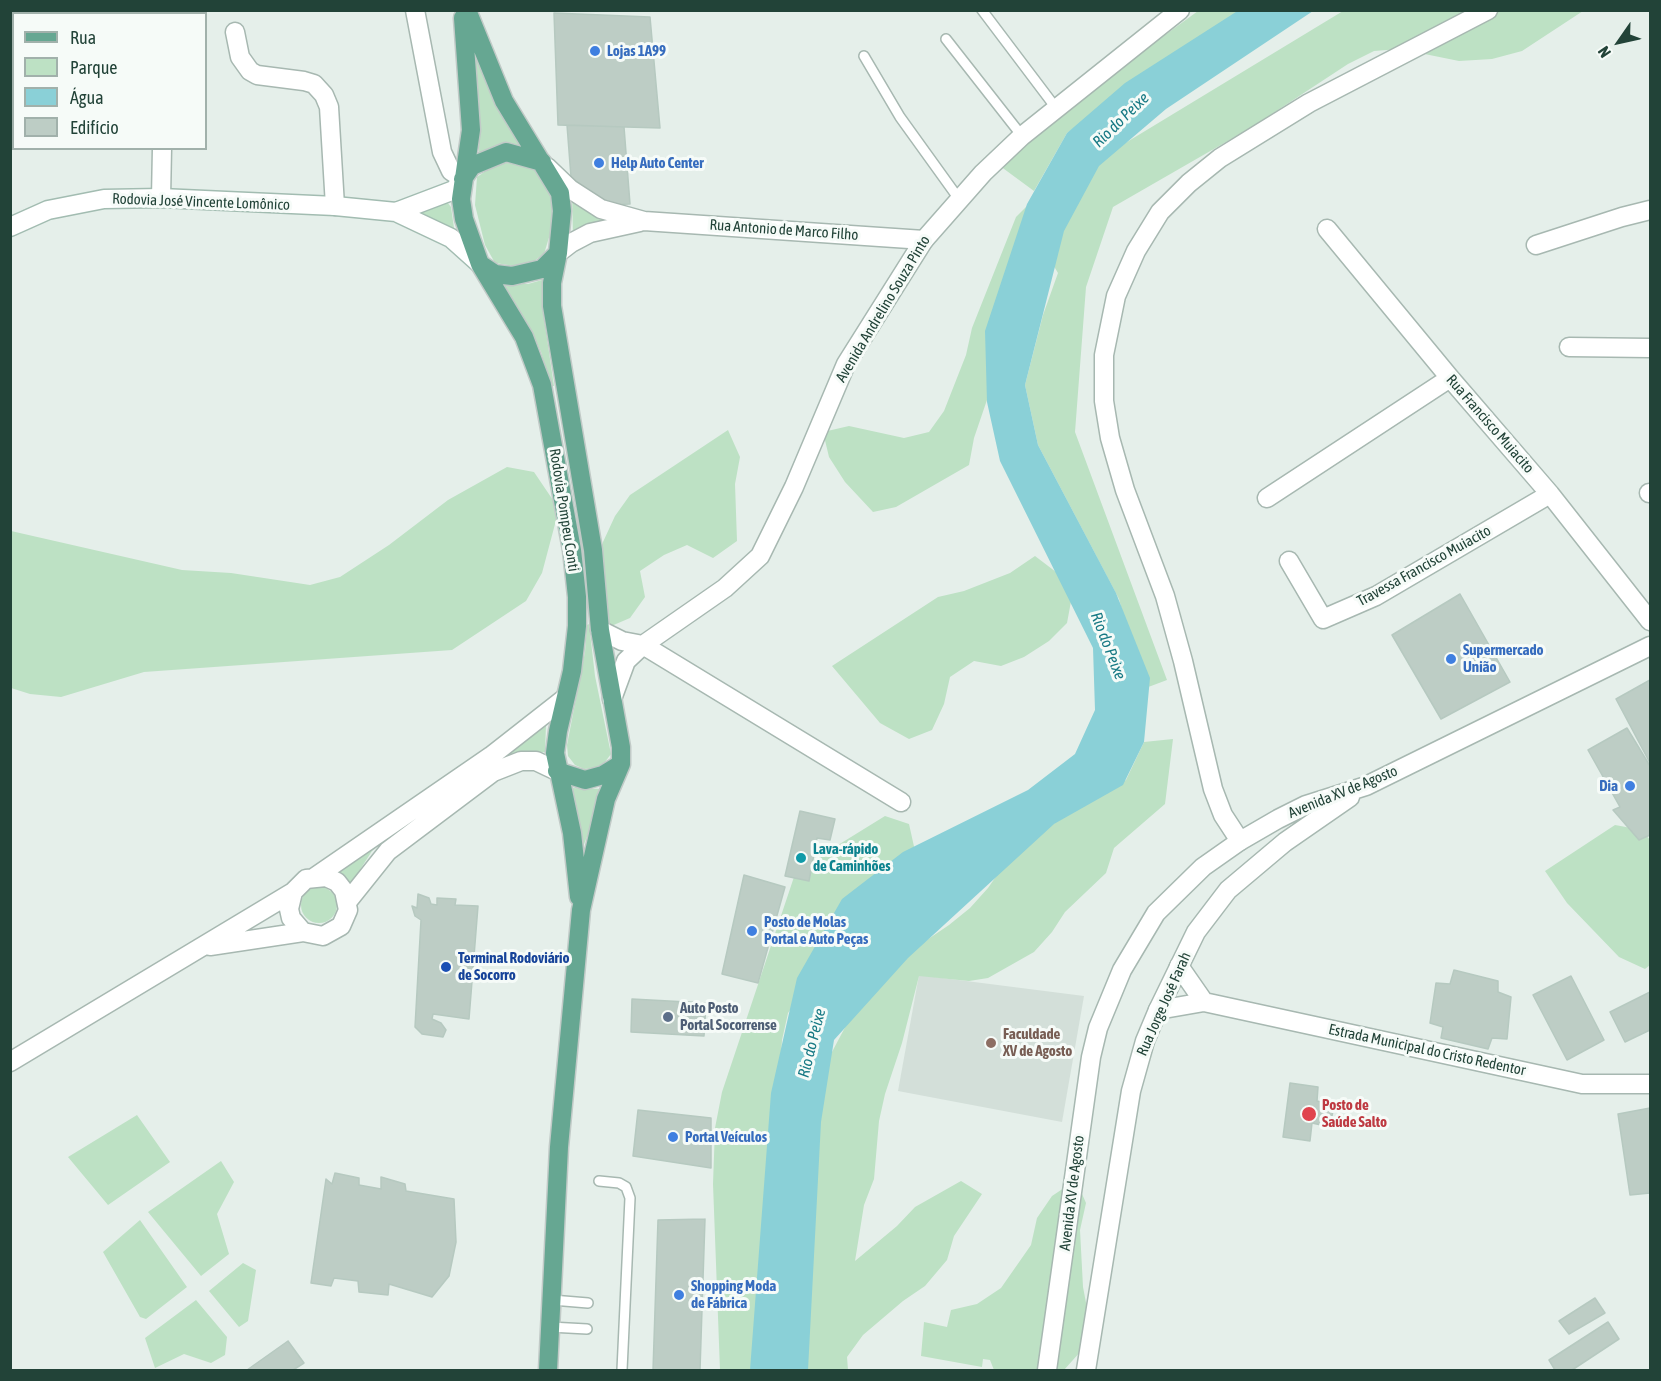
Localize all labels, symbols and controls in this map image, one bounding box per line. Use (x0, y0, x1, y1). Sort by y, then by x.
legend (12, 12, 207, 150)
north arrow (1589, 12, 1649, 72)
text: Rua (70, 27, 96, 48)
place label: Lojas 1A99 (607, 42, 666, 60)
text: N (1594, 43, 1614, 61)
marker: Lojas 1A99 (588, 44, 602, 58)
text: Parque (70, 57, 118, 78)
text: Água (70, 87, 104, 108)
water label: Rio do Peixe (1089, 88, 1153, 152)
text: Edifício (70, 117, 119, 138)
place label: Help Auto Center (611, 154, 704, 172)
marker: Help Auto Center (592, 156, 606, 170)
street label: Rodovia José Vincente Lomônico (112, 190, 290, 214)
street label: Rua Antonio de Marco Filho (709, 216, 859, 244)
street label: Avenida Andrelino Souza Pinto (832, 232, 934, 386)
street label: Rua Francisco Muiacito (1442, 371, 1538, 477)
street label: Rodovia Pompeu Conti (545, 447, 583, 573)
street label: Travessa Francisco Muiacito (1354, 522, 1494, 610)
water label: Rio do Peixe (1086, 609, 1130, 683)
place label: Supermercado União (1463, 641, 1544, 676)
marker: Supermercado União (1444, 652, 1458, 666)
street label: Avenida XV de Agosto (1286, 762, 1400, 822)
place label: Dia (1599, 777, 1618, 795)
marker: Dia (1623, 779, 1637, 793)
place label: Lava-rápido de Caminhões (813, 840, 891, 875)
marker: Lava-rápido de Caminhões (794, 851, 808, 865)
place label: Posto de Molas Portal e Auto Peças (764, 913, 868, 948)
marker: Posto de Molas Portal e Auto Peças (745, 924, 759, 938)
place label: Terminal Rodoviário de Socorro (458, 949, 570, 984)
street label: Rua Jorge José Farah (1133, 949, 1195, 1059)
marker: Terminal Rodoviário de Socorro (439, 960, 453, 974)
place label: Auto Posto Portal Socorrense (680, 999, 777, 1034)
water label: Rio do Peixe (794, 1006, 830, 1080)
marker: Auto Posto Portal Socorrense (661, 1010, 675, 1024)
street label: Estrada Municipal do Cristo Redentor (1327, 1020, 1527, 1080)
place label: Faculdade XV de Agosto (1003, 1025, 1072, 1060)
marker: Faculdade XV de Agosto (984, 1036, 998, 1050)
place label: Posto de Saúde Salto (1322, 1096, 1387, 1131)
marker: Posto de Saúde Salto (1300, 1105, 1318, 1123)
place label: Portal Veículos (685, 1128, 767, 1146)
marker: Portal Veículos (666, 1130, 680, 1144)
street label: Avenida XV de Agosto (1056, 1134, 1088, 1252)
place label: Shopping Moda de Fábrica (691, 1277, 776, 1312)
marker: Shopping Moda de Fábrica (672, 1288, 686, 1302)

